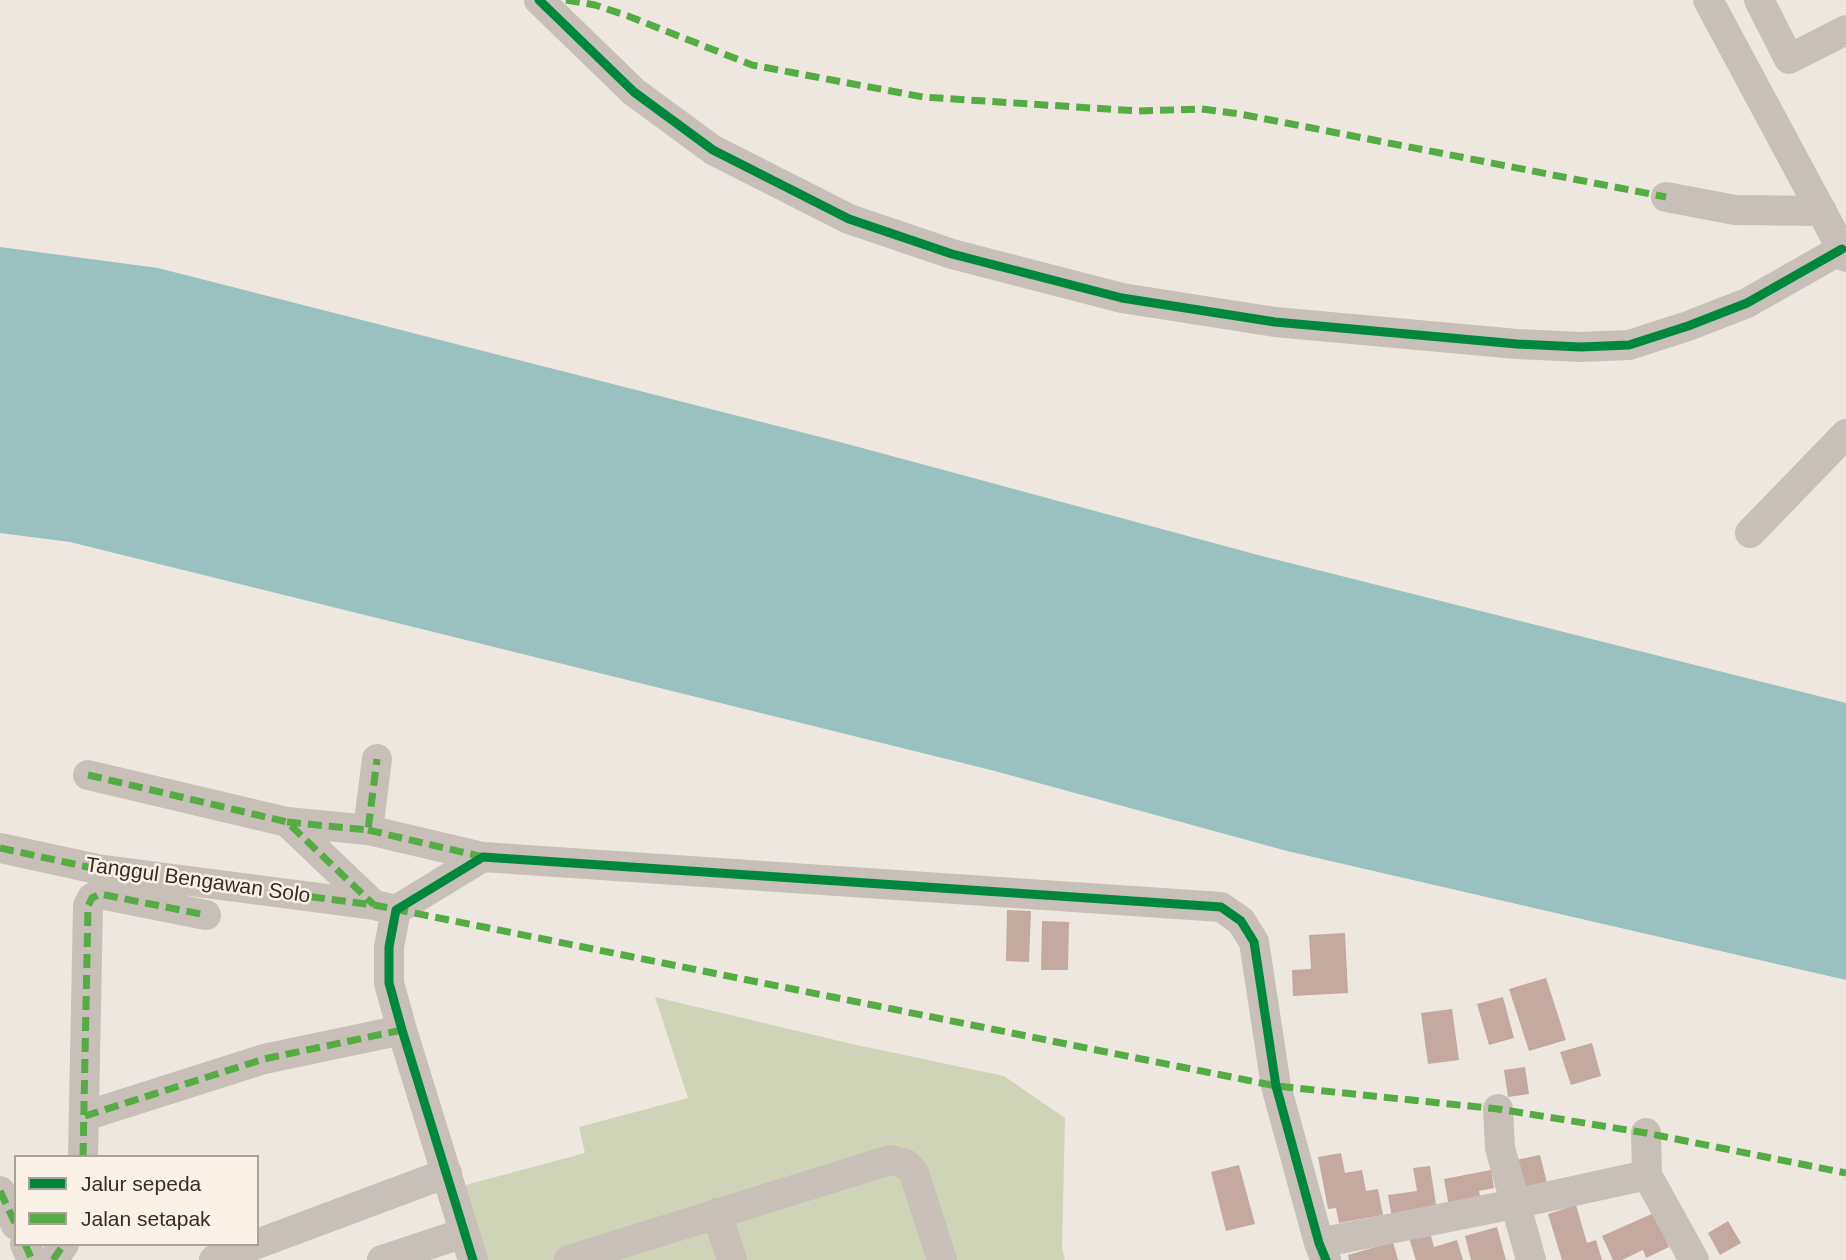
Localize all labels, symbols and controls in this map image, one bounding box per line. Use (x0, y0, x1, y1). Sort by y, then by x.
street label: Tanggul Bengawan Solo (84, 853, 312, 909)
legend (14, 1155, 259, 1246)
text: Jalur sepeda (81, 1172, 201, 1195)
text: Jalan setapak (81, 1207, 211, 1230)

